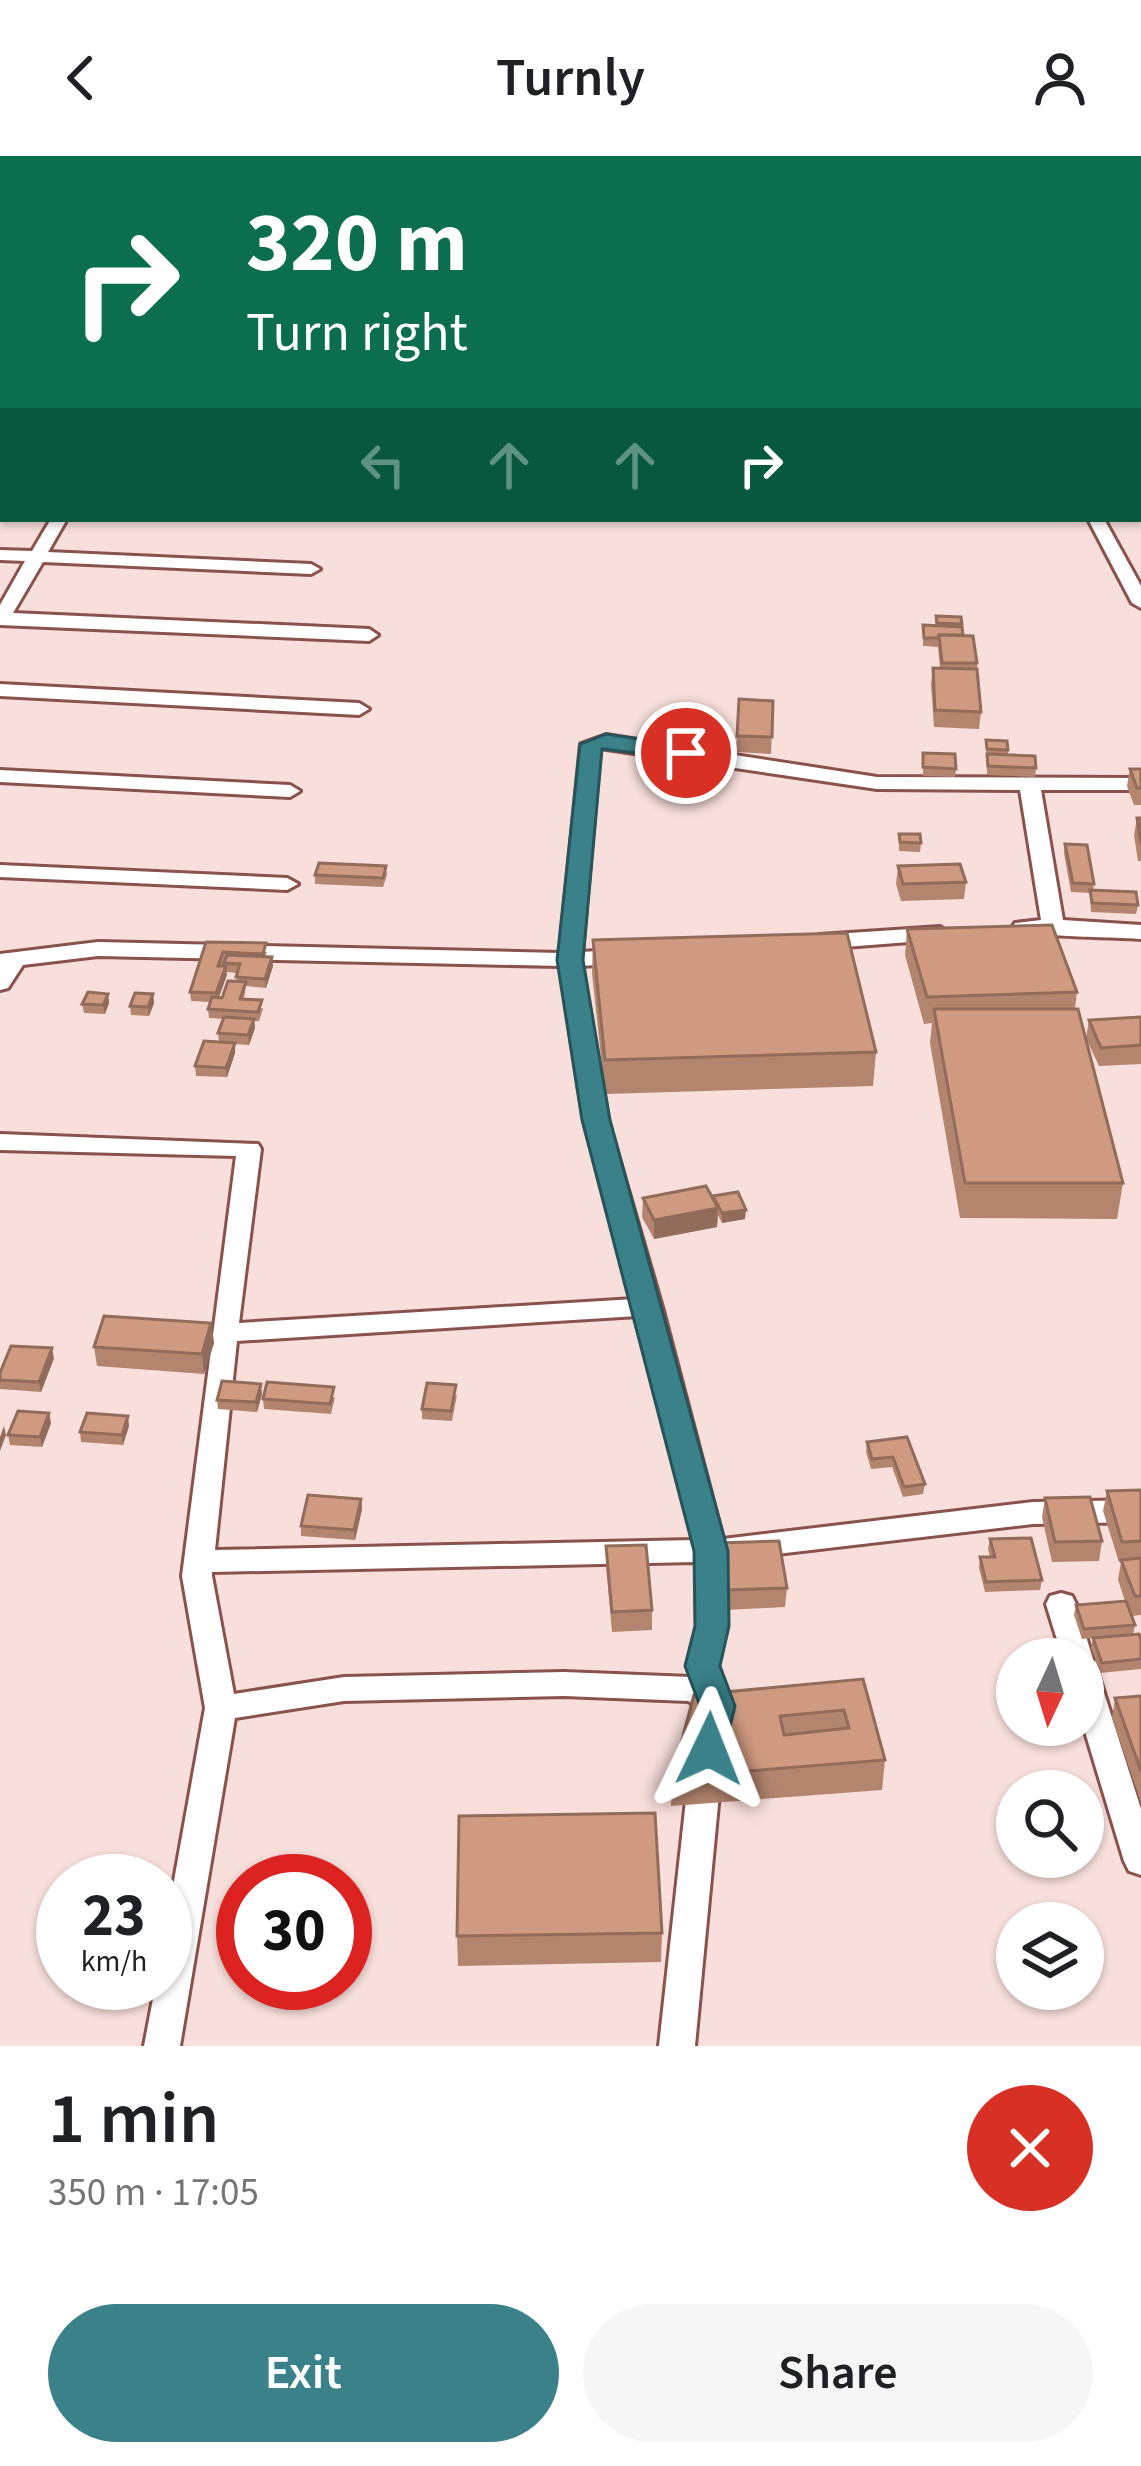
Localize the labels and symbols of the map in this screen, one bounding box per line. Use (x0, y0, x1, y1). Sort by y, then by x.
pin (635, 702, 737, 804)
north arrow (996, 1638, 1104, 1746)
position arrow (646, 1686, 772, 1812)
speed limit sign: 30 (216, 1854, 372, 2010)

